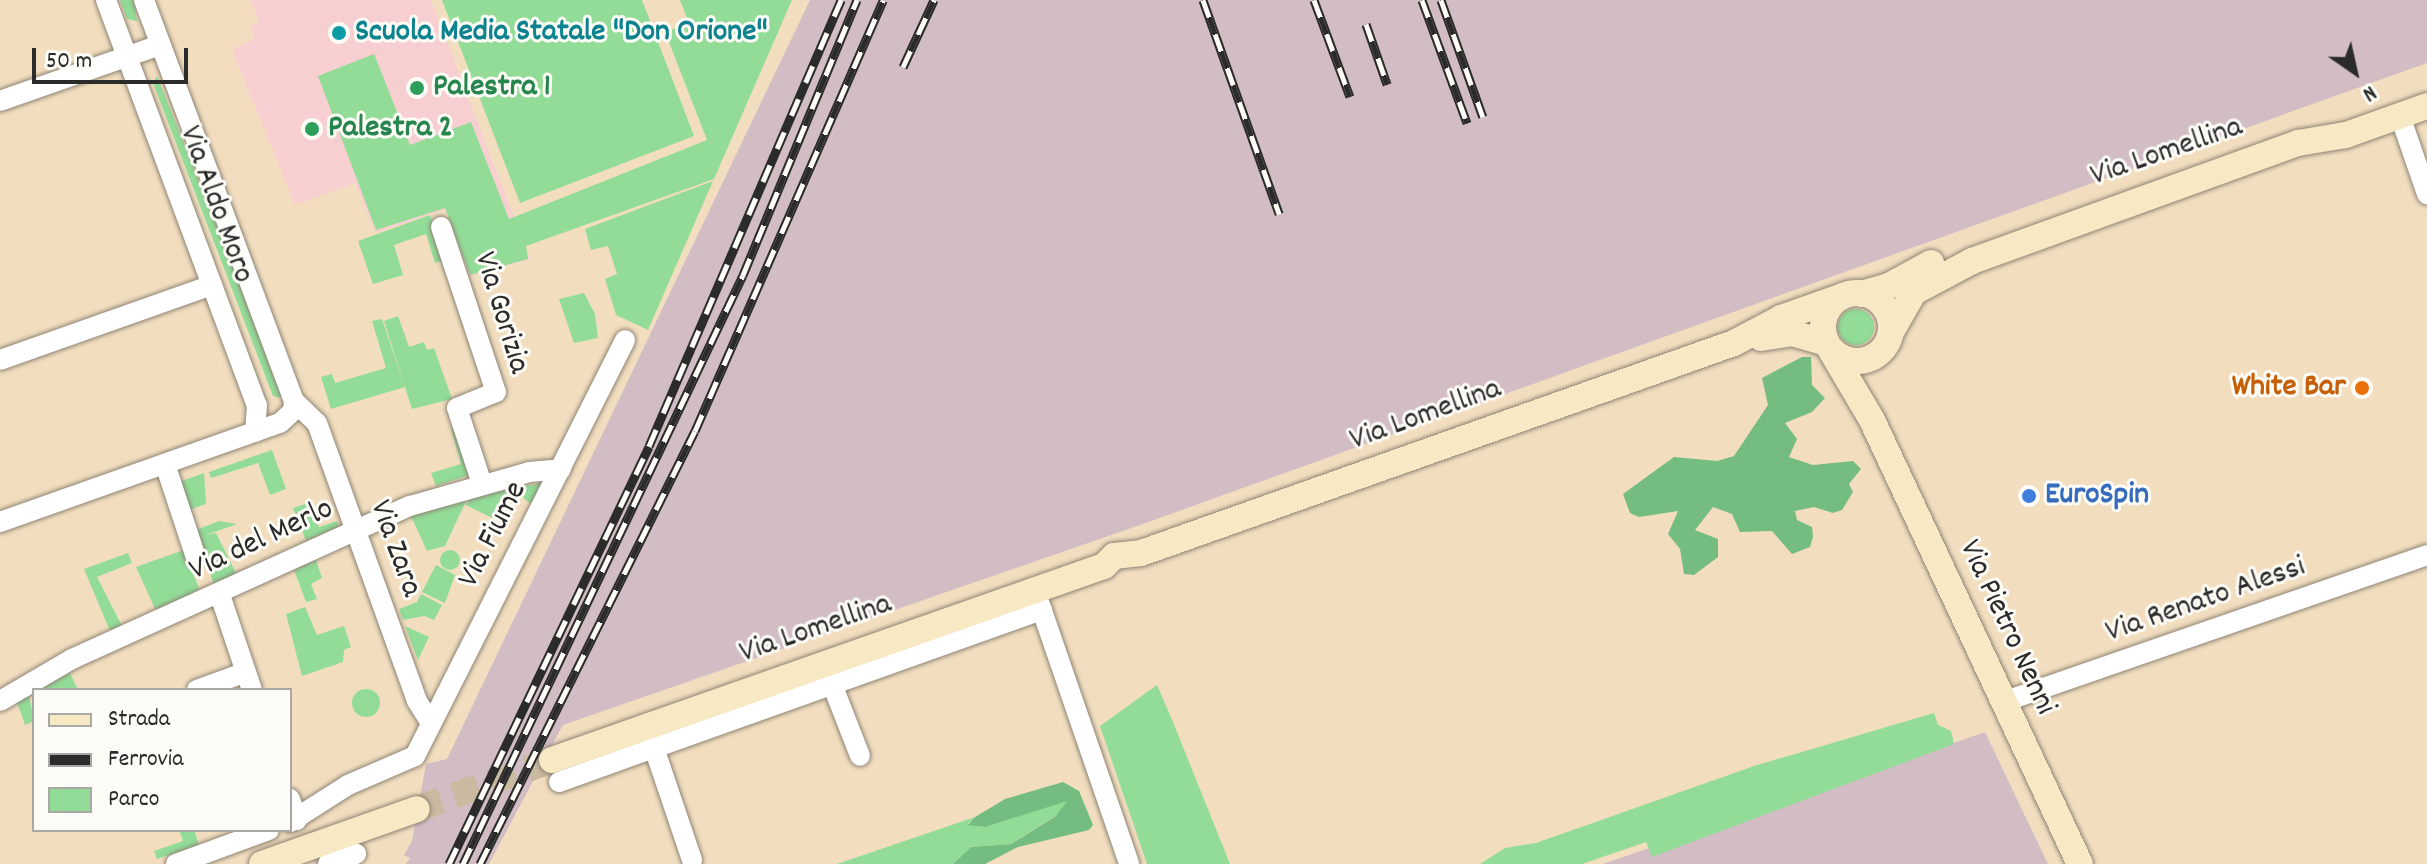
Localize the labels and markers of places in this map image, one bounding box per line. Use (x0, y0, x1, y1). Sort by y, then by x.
place label: Scuola Media Statale "Don Orione" (355, 14, 768, 52)
marker: Scuola Media Statale "Don Orione" (330, 24, 348, 42)
place label: Palestra 1 (433, 69, 551, 107)
marker: Palestra 1 (408, 79, 426, 97)
place label: Palestra 2 (328, 110, 453, 148)
marker: Palestra 2 (303, 120, 321, 138)
place label: White Bar (2232, 369, 2346, 407)
marker: White Bar (2353, 379, 2371, 397)
place label: EuroSpin (2045, 477, 2149, 515)
marker: EuroSpin (2020, 487, 2038, 505)

